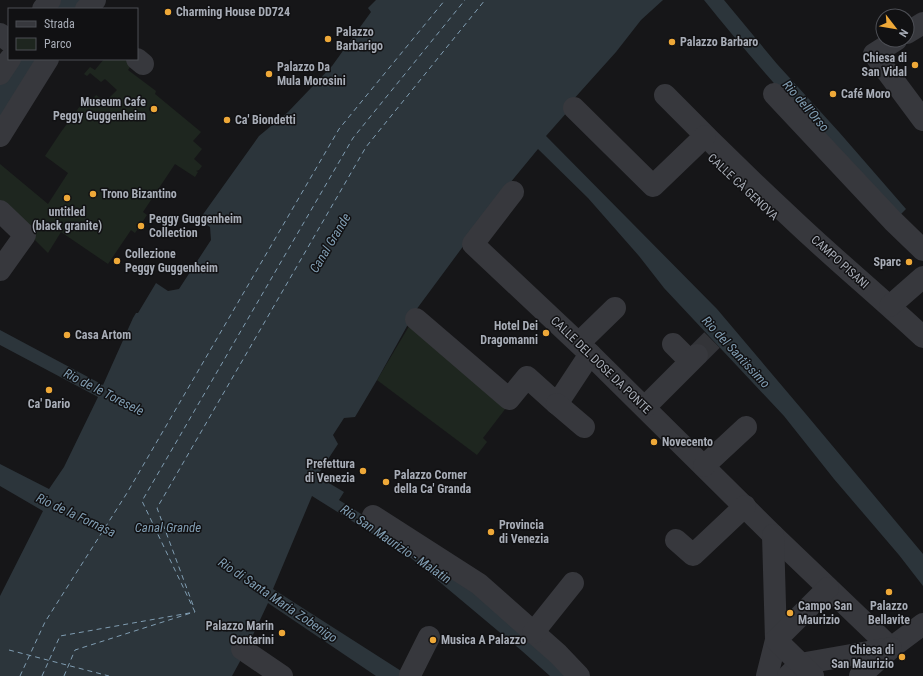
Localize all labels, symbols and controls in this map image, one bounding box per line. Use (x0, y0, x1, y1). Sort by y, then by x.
place label: Charming House DD724 (176, 5, 290, 19)
marker: Charming House DD724 (163, 7, 173, 17)
legend (8, 8, 138, 60)
north arrow (875, 8, 915, 48)
text: Strada (44, 17, 75, 31)
place label: Palazzo Barbarigo (336, 25, 383, 53)
text: N (896, 27, 910, 39)
marker: Palazzo Barbarigo (323, 34, 333, 44)
place label: Palazzo Barbaro (680, 35, 758, 49)
text: Parco (44, 37, 71, 51)
marker: Palazzo Barbaro (667, 37, 677, 47)
place label: Chiesa di San Vidal (862, 51, 907, 79)
place label: Palazzo Da Mula Morosini (277, 60, 346, 88)
marker: Chiesa di San Vidal (910, 60, 920, 70)
marker: Palazzo Da Mula Morosini (264, 69, 274, 79)
water label: Rio dell'Orso (780, 77, 832, 135)
place label: Café Moro (841, 87, 891, 101)
marker: Café Moro (828, 89, 838, 99)
place label: Museum Cafe Peggy Guggenheim (53, 95, 146, 123)
marker: Museum Cafe Peggy Guggenheim (149, 104, 159, 114)
place label: Ca' Biondetti (235, 113, 296, 127)
marker: Ca' Biondetti (222, 115, 232, 125)
street label: CALLE CÀ GENOVA (705, 150, 782, 223)
place label: Trono Bizantino (101, 187, 177, 201)
marker: Trono Bizantino (88, 189, 98, 199)
marker: untitled (black granite) (62, 193, 72, 203)
place label: untitled (black granite) (32, 205, 102, 233)
water label: Canal Grande (306, 211, 354, 275)
place label: Peggy Guggenheim Collection (149, 212, 242, 240)
marker: Peggy Guggenheim Collection (136, 221, 146, 231)
street label: CAMPO PISANI (808, 232, 872, 292)
place label: Collezione Peggy Guggenheim (125, 247, 218, 275)
place label: Sparc (874, 255, 901, 269)
marker: Collezione Peggy Guggenheim (112, 256, 122, 266)
marker: Sparc (904, 257, 914, 267)
street label: CALLE DEL DOSE DA PONTE (548, 313, 654, 417)
water label: Rio del Santissimo (699, 313, 773, 391)
place label: Hotel Dei Dragomanni (480, 319, 538, 347)
place label: Casa Artom (75, 328, 131, 342)
marker: Hotel Dei Dragomanni (541, 328, 551, 338)
marker: Casa Artom (62, 330, 72, 340)
water label: Rio de le Toresele (61, 365, 147, 419)
marker: Ca' Dario (44, 385, 54, 395)
place label: Ca' Dario (28, 397, 70, 411)
place label: Novecento (662, 435, 713, 449)
marker: Novecento (649, 437, 659, 447)
place label: Prefettura di Venezia (305, 457, 355, 485)
marker: Prefettura di Venezia (358, 466, 368, 476)
place label: Palazzo Corner della Ca' Granda (394, 468, 472, 496)
marker: Palazzo Corner della Ca' Granda (381, 477, 391, 487)
water label: Rio de la Fornasa (34, 490, 118, 540)
water label: Rio San Maurizio - Malatin (338, 501, 454, 587)
place label: Provincia di Venezia (499, 518, 549, 546)
water label: Canal Grande (135, 520, 201, 535)
marker: Provincia di Venezia (486, 527, 496, 537)
water label: Rio di Santa Maria Zobenigo (216, 555, 340, 645)
marker: Palazzo Bellavite (884, 587, 894, 597)
place label: Campo San Maurizio (798, 599, 852, 627)
place label: Palazzo Bellavite (868, 599, 910, 627)
marker: Campo San Maurizio (785, 608, 795, 618)
place label: Palazzo Marin Contarini (206, 619, 274, 647)
marker: Palazzo Marin Contarini (277, 628, 287, 638)
place label: Musica A Palazzo (441, 633, 526, 647)
marker: Musica A Palazzo (428, 635, 438, 645)
place label: Chiesa di San Maurizio (831, 643, 894, 671)
marker: Chiesa di San Maurizio (897, 652, 907, 662)

